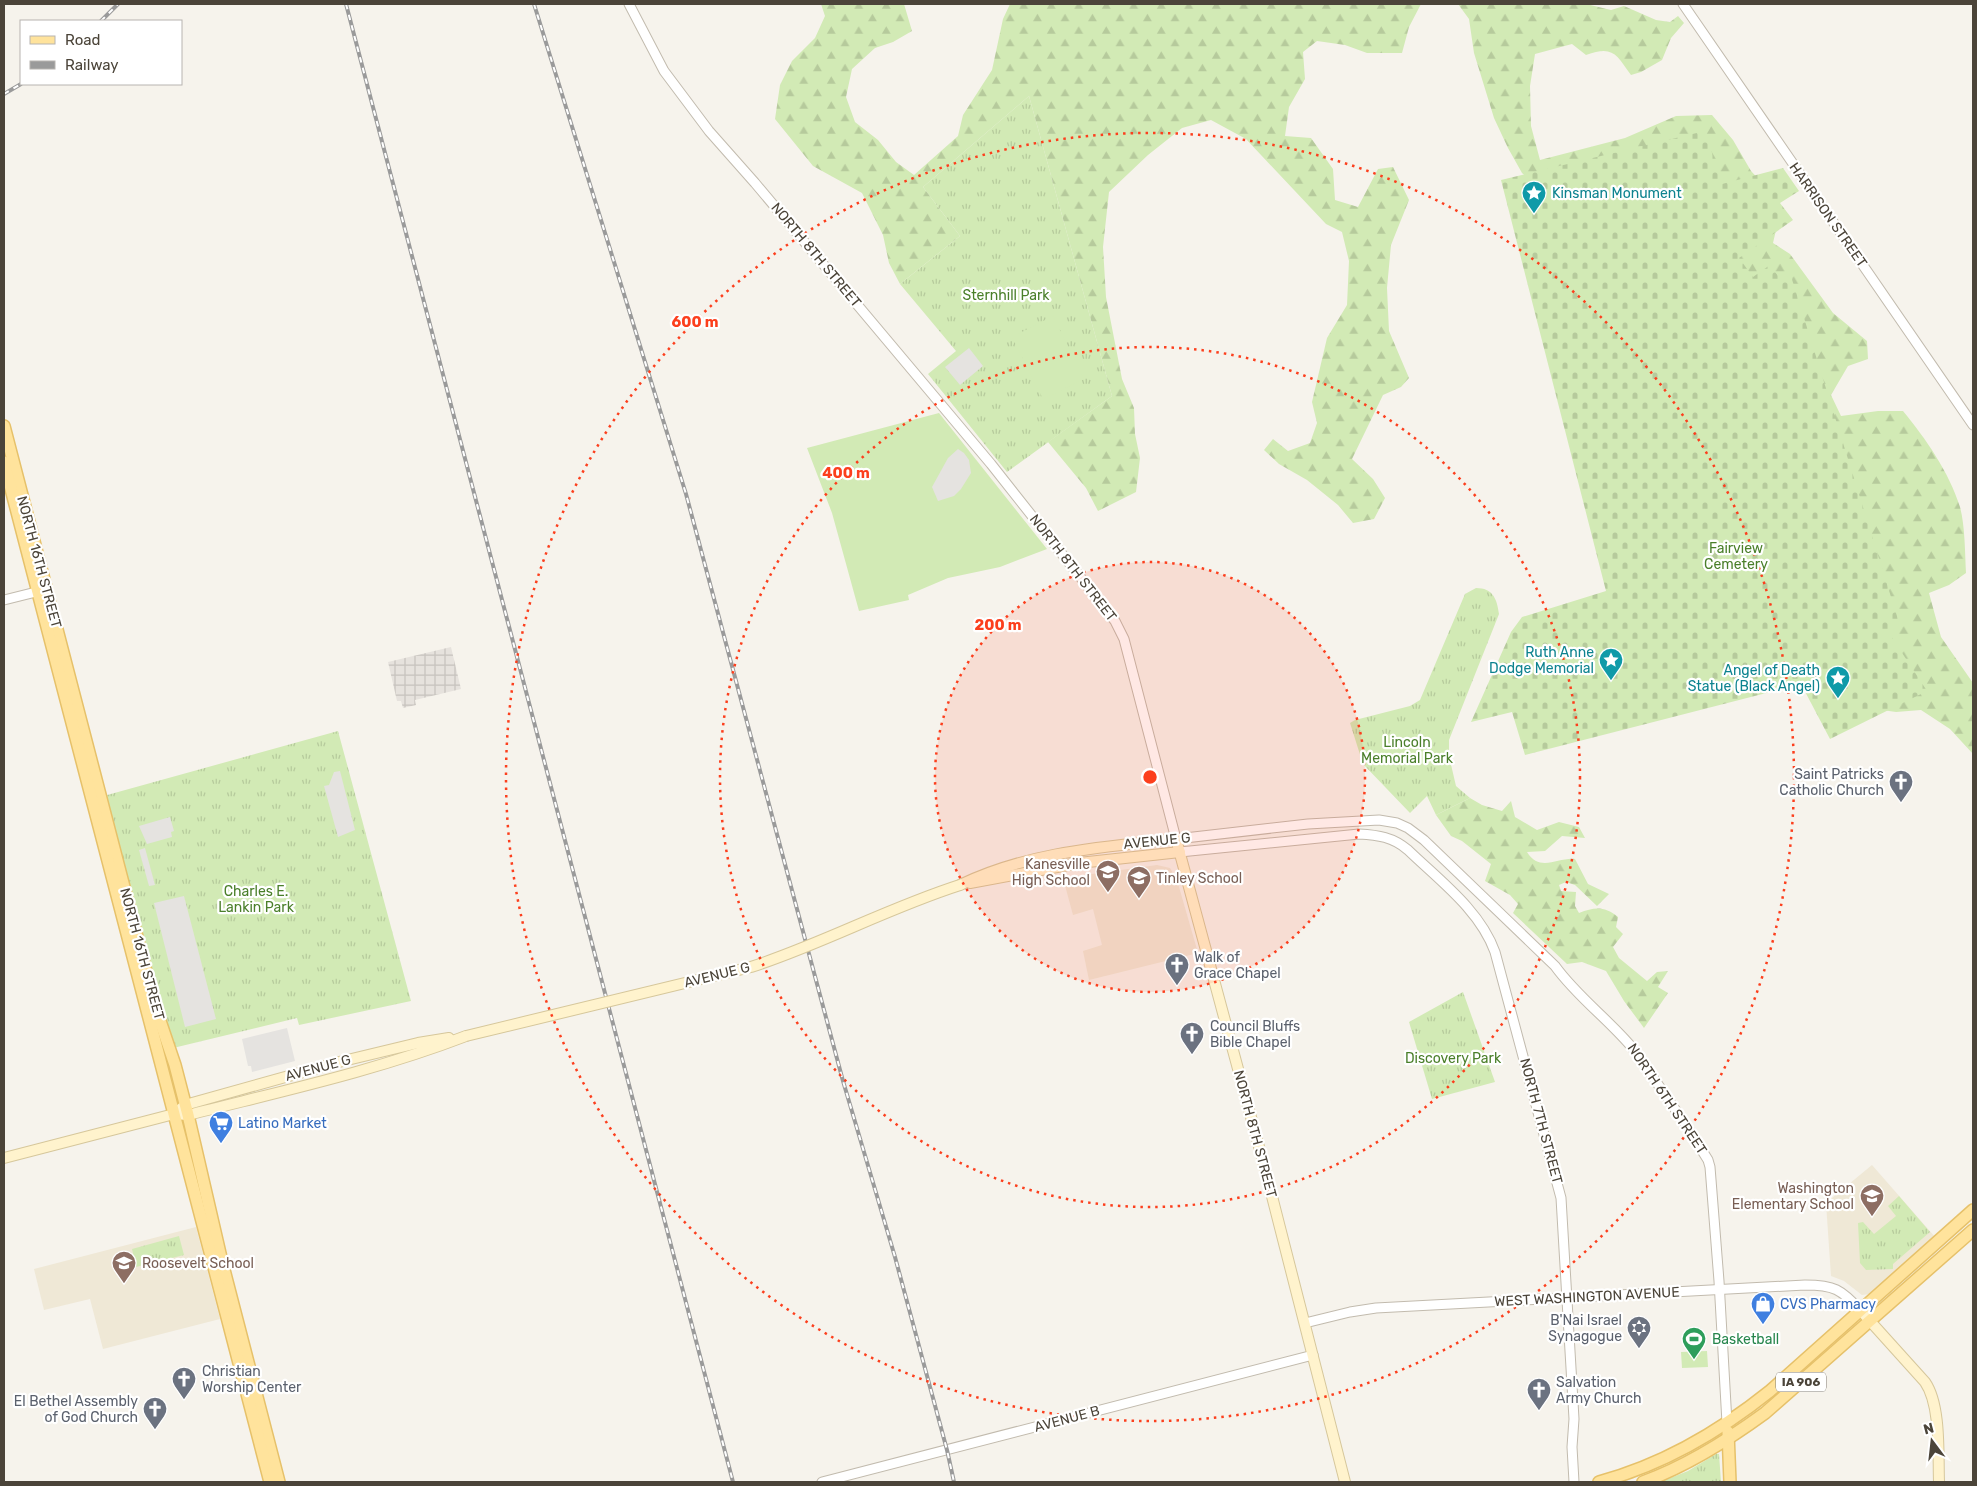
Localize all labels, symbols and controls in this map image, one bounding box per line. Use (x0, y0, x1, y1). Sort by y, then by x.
legend (20, 20, 182, 85)
text: Road (65, 31, 101, 49)
text: Railway (65, 56, 119, 74)
street label: HARRISON STREET (1786, 159, 1870, 271)
place icon: Kinsman Monument (1521, 180, 1547, 214)
place label: Kinsman Monument (1552, 185, 1682, 202)
street label: NORTH 8TH STREET (767, 199, 865, 311)
park label: Sternhill Park (962, 287, 1050, 304)
text: 600 m (671, 313, 719, 331)
text: 400 m (822, 464, 870, 482)
street label: NORTH 16TH STREET (13, 494, 65, 630)
street label: NORTH 8TH STREET (1026, 511, 1120, 625)
park label: Fairview Cemetery (1704, 540, 1768, 573)
text: 200 m (974, 616, 1022, 634)
place label: Ruth Anne Dodge Memorial (1489, 644, 1594, 677)
place icon: Ruth Anne Dodge Memorial (1598, 647, 1624, 681)
place label: Angel of Death Statue (Black Angel) (1688, 662, 1820, 695)
place icon: Angel of Death Statue (Black Angel) (1825, 665, 1851, 699)
park label: Lincoln Memorial Park (1361, 734, 1454, 767)
place label: Saint Patricks Catholic Church (1779, 766, 1884, 799)
centre of rings (1141, 768, 1159, 786)
church icon: Saint Patricks Catholic Church (1888, 769, 1914, 803)
street label: AVENUE G (1123, 829, 1191, 853)
place label: Kanesville High School (1012, 856, 1090, 889)
school or university icon: Kanesville High School (1095, 859, 1121, 893)
school or university icon: Tinley School (1126, 865, 1152, 899)
place label: Tinley School (1156, 870, 1242, 887)
park label: Charles E. Lankin Park (218, 883, 295, 916)
street label: NORTH 16TH STREET (116, 886, 168, 1022)
place label: Walk of Grace Chapel (1194, 949, 1281, 982)
church icon: Walk of Grace Chapel (1164, 952, 1190, 986)
street label: AVENUE G (682, 959, 752, 991)
place label: Council Bluffs Bible Chapel (1210, 1018, 1300, 1051)
church icon: Council Bluffs Bible Chapel (1179, 1021, 1205, 1055)
street label: NORTH 6TH STREET (1624, 1040, 1710, 1158)
park label: Discovery Park (1405, 1050, 1502, 1067)
street label: AVENUE G (283, 1051, 353, 1085)
street label: NORTH 7TH STREET (1516, 1056, 1566, 1186)
street label: NORTH 8TH STREET (1230, 1068, 1280, 1200)
supermarket icon: Latino Market (208, 1110, 234, 1144)
place label: Latino Market (238, 1115, 327, 1132)
place label: Washington Elementary School (1732, 1180, 1854, 1213)
school or university icon: Washington Elementary School (1859, 1183, 1885, 1217)
school or university icon: Roosevelt School (111, 1250, 137, 1284)
place label: Roosevelt School (142, 1255, 254, 1272)
street label: WEST WASHINGTON AVENUE (1494, 1284, 1680, 1310)
shop icon: CVS Pharmacy (1750, 1291, 1776, 1325)
place label: CVS Pharmacy (1780, 1296, 1876, 1313)
place label: B'Nai Israel Synagogue (1548, 1312, 1622, 1345)
synagogue icon: B'Nai Israel Synagogue (1626, 1315, 1652, 1349)
sports icon: Basketball (1681, 1326, 1707, 1360)
place label: Basketball (1712, 1331, 1779, 1348)
place label: Christian Worship Center (202, 1363, 302, 1396)
church icon: Christian Worship Center (171, 1366, 197, 1400)
road number: IA 906 (1776, 1372, 1826, 1391)
place label: Salvation Army Church (1556, 1374, 1641, 1407)
church icon: Salvation Army Church (1526, 1377, 1552, 1411)
place label: El Bethel Assembly of God Church (14, 1393, 138, 1426)
church icon: El Bethel Assembly of God Church (142, 1396, 168, 1430)
street label: AVENUE B (1032, 1402, 1102, 1436)
north arrow (1907, 1416, 1957, 1466)
text: N (1922, 1419, 1936, 1438)

